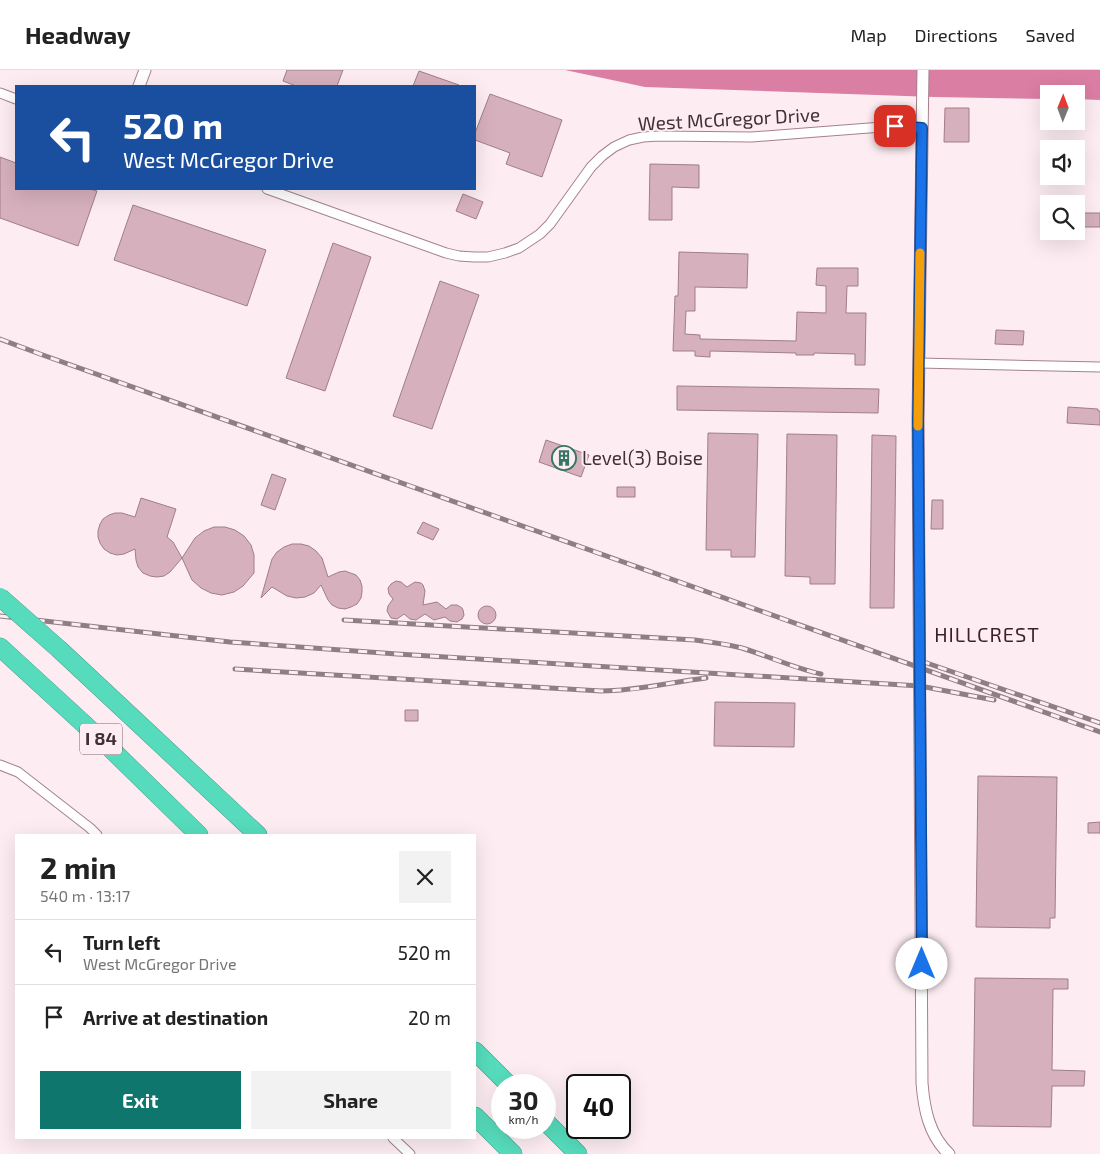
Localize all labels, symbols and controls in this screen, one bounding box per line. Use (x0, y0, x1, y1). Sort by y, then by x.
text: Headway (25, 20, 131, 49)
text: Map (850, 24, 887, 46)
text: Directions (915, 24, 998, 46)
text: Saved (1026, 24, 1075, 46)
north arrow (1040, 85, 1085, 130)
map controls (1040, 85, 1085, 240)
street label: West McGregor Drive (637, 102, 821, 135)
text: 520 m (123, 104, 223, 146)
icon: left (40, 105, 105, 170)
pin (874, 105, 916, 147)
icon: arrive (881, 112, 909, 140)
button: sound (1040, 140, 1085, 185)
text: West McGregor Drive (123, 146, 334, 172)
button: search (1040, 195, 1085, 240)
building icon: Level(3) Boise (551, 445, 577, 471)
place label: Level(3) Boise (582, 446, 703, 469)
district label: HILLCREST (934, 622, 1040, 646)
road number: I 84 (80, 724, 122, 754)
text: 2 min (40, 849, 117, 885)
button: close (399, 851, 451, 903)
text: 540 m · 13:17 (40, 886, 130, 905)
text: Turn left (83, 931, 160, 954)
position arrow (895, 937, 947, 989)
icon: left (40, 938, 68, 966)
text: 520 m (398, 941, 451, 964)
text: West McGregor Drive (83, 954, 237, 973)
icon: arrive (40, 1003, 68, 1031)
text: Arrive at destination (83, 1006, 268, 1029)
text: 20 m (408, 1006, 451, 1029)
button: Exit (40, 1071, 241, 1129)
button: Share (251, 1071, 451, 1129)
speed limit sign: 40 (566, 1074, 631, 1139)
text: 30 (509, 1085, 538, 1115)
text: km/h (509, 1112, 538, 1126)

